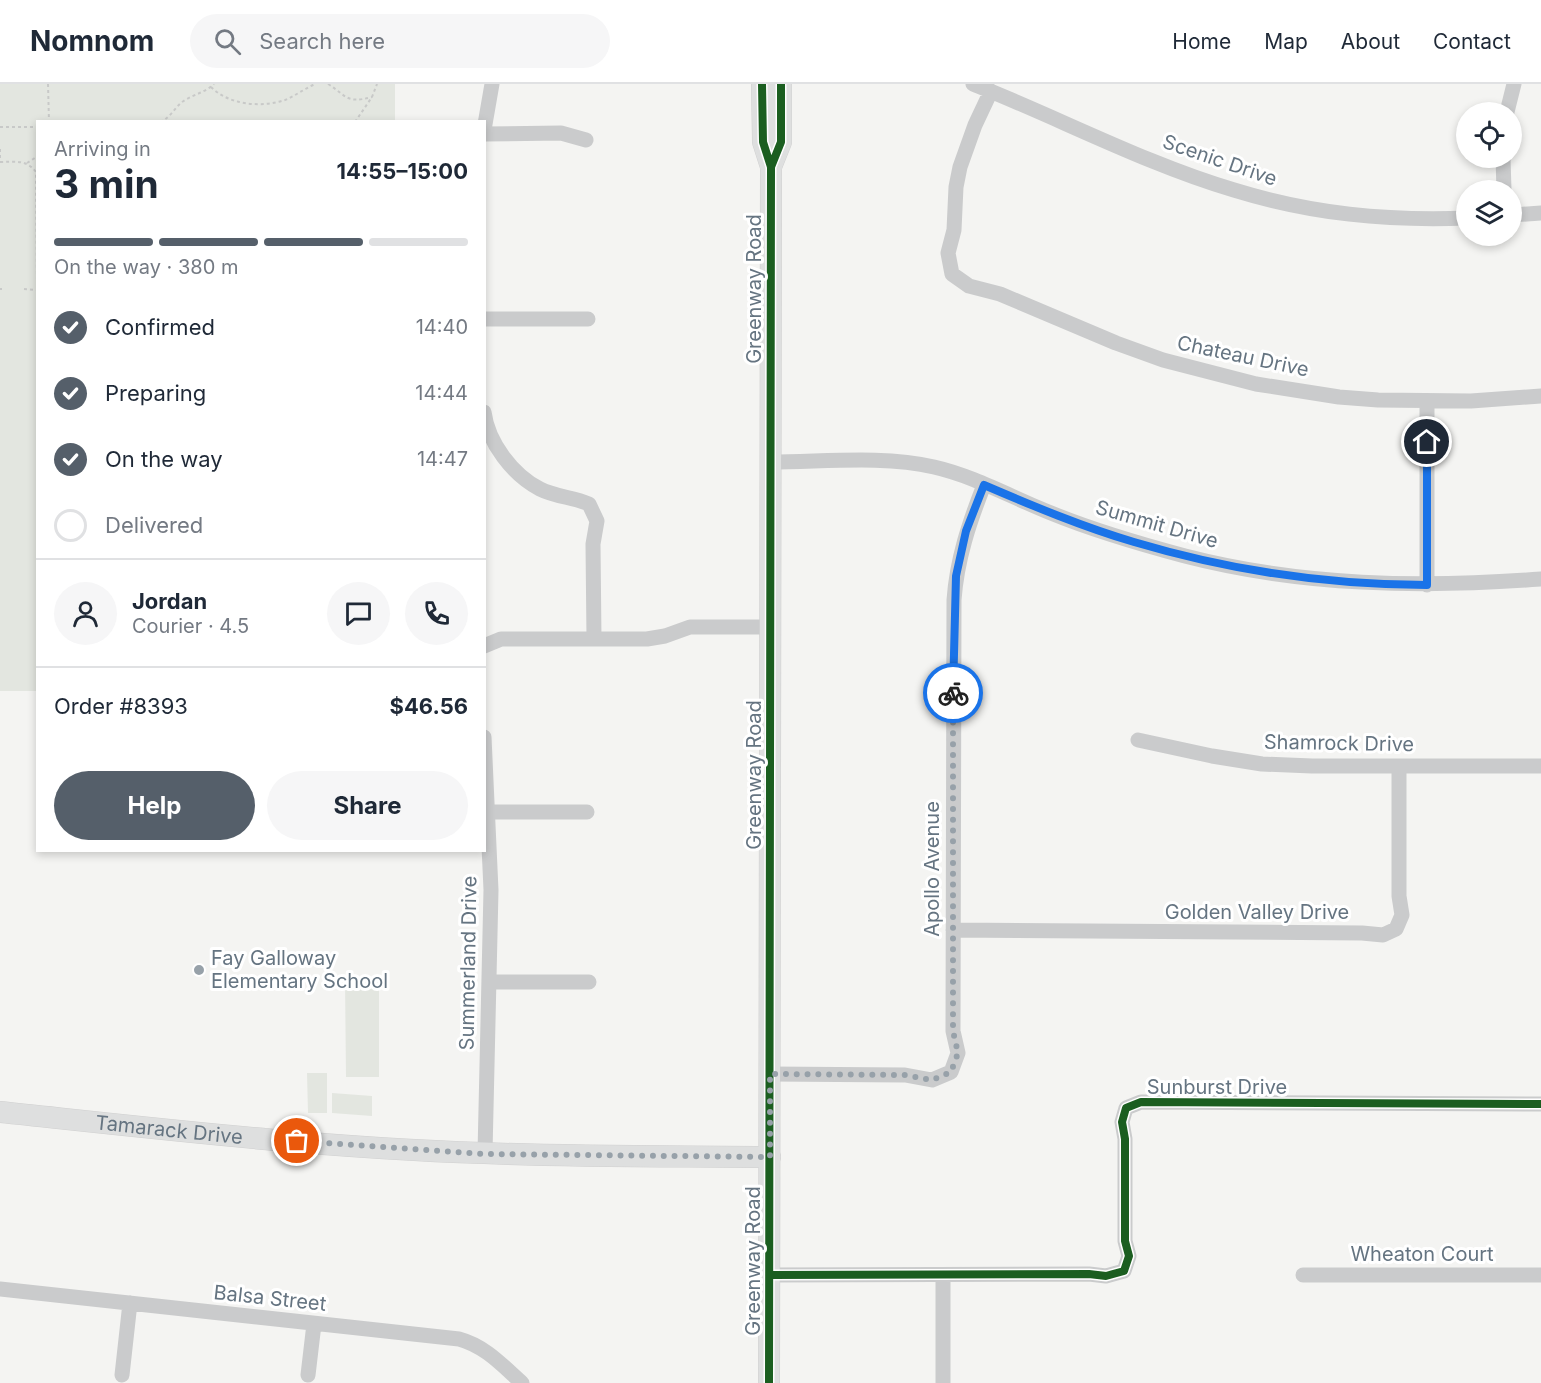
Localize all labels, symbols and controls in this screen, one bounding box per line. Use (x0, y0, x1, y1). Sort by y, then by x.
search box (190, 14, 610, 68)
text: Nomnom (30, 24, 154, 58)
icon: search (211, 25, 244, 58)
text: Search here (259, 28, 385, 54)
text: Home (1172, 29, 1231, 54)
text: Map (1264, 29, 1308, 54)
text: About (1341, 29, 1400, 54)
text: Contact (1433, 29, 1511, 54)
map controls (1456, 102, 1522, 246)
button: locate (1456, 102, 1522, 168)
street label: Scenic Drive (1160, 129, 1280, 191)
text: Arriving in (54, 137, 151, 161)
text: 14:55–15:00 (337, 158, 468, 184)
text: 3 min (54, 160, 159, 207)
button: layers (1456, 180, 1522, 246)
street label: Greenway Road (742, 214, 766, 364)
text: On the way · 380 m (54, 255, 238, 279)
icon: check (54, 311, 87, 344)
text: Confirmed (105, 314, 215, 340)
text: 14:40 (416, 315, 468, 339)
street label: Chateau Drive (1175, 330, 1311, 382)
icon: check (54, 377, 87, 410)
text: Preparing (105, 380, 206, 406)
text: 14:44 (415, 381, 468, 405)
pin (1401, 416, 1452, 467)
icon: home (1410, 425, 1443, 458)
icon: check (54, 443, 87, 476)
text: On the way (105, 446, 223, 472)
text: 14:47 (417, 447, 468, 471)
street label: Summit Drive (1093, 495, 1221, 553)
text: Delivered (105, 512, 203, 538)
button: person (54, 582, 117, 645)
button: chat (327, 582, 390, 645)
button: phone (405, 582, 468, 645)
text: Jordan (132, 588, 207, 614)
text: Courier · 4.5 (132, 614, 249, 638)
courier (923, 663, 983, 723)
icon: bike (937, 677, 970, 710)
text: Order #8393 (54, 693, 188, 719)
text: $46.56 (390, 693, 468, 719)
street label: Greenway Road (742, 700, 766, 850)
street label: Shamrock Drive (1264, 730, 1414, 756)
button: Help (54, 771, 255, 840)
button: Share (267, 771, 468, 840)
street label: Apollo Avenue (920, 801, 944, 937)
street label: Summerland Drive (454, 876, 482, 1050)
street label: Golden Valley Drive (1165, 900, 1349, 924)
place label: Fay Galloway Elementary School (211, 946, 388, 993)
marker: Fay Galloway Elementary School (192, 963, 206, 977)
street label: Sunburst Drive (1147, 1075, 1287, 1099)
street label: Tamarack Drive (94, 1110, 244, 1149)
pin (271, 1115, 322, 1166)
icon: bag (280, 1124, 313, 1157)
street label: Greenway Road (741, 1186, 765, 1336)
street label: Wheaton Court (1350, 1242, 1494, 1266)
street label: Balsa Street (213, 1280, 328, 1316)

